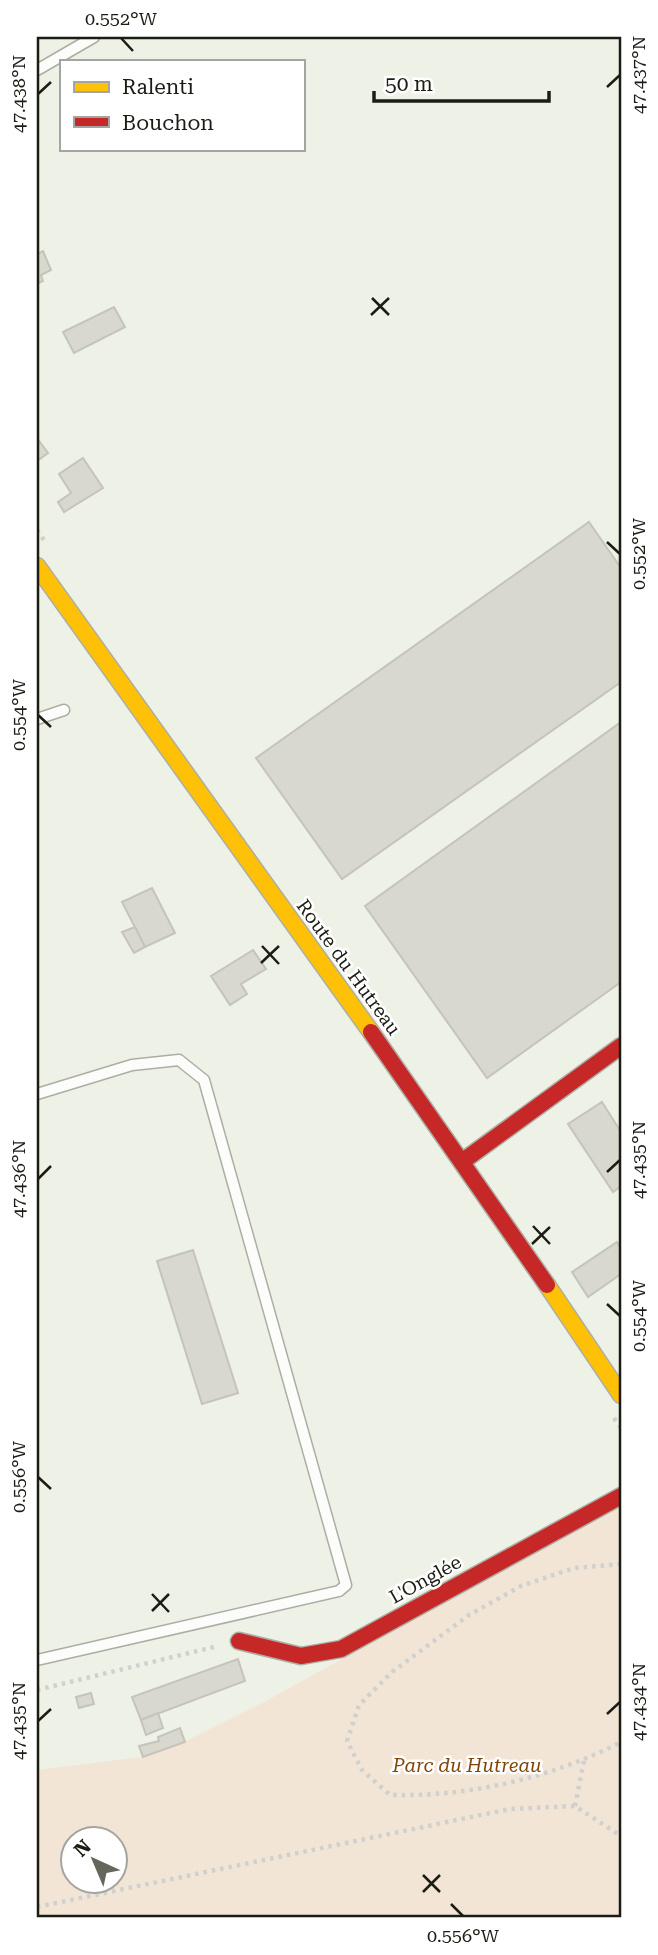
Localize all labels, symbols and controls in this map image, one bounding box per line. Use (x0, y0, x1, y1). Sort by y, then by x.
text: 0.552°W (85, 8, 158, 29)
text: 47.437°N (628, 36, 649, 114)
text: 47.438°N (8, 55, 29, 133)
legend (60, 60, 304, 150)
scale bar (374, 60, 550, 104)
text: 50 m (385, 72, 433, 96)
text: Ralenti (122, 75, 194, 99)
text: Bouchon (122, 111, 214, 135)
text: 0.552°W (628, 517, 649, 590)
text: 0.554°W (8, 678, 29, 751)
street label: Route du Hutreau (292, 895, 406, 1040)
text: 47.435°N (628, 1121, 649, 1199)
text: 47.436°N (8, 1140, 29, 1218)
text: 0.554°W (628, 1279, 649, 1352)
text: 0.556°W (8, 1440, 29, 1513)
street label: L'Onglée (385, 1550, 465, 1609)
text: 47.434°N (628, 1663, 649, 1741)
text: 47.435°N (8, 1682, 29, 1760)
park label: Parc du Hutreau (392, 1754, 542, 1777)
north arrow (60, 1826, 130, 1896)
text: N (69, 1835, 96, 1861)
text: 0.556°W (427, 1925, 500, 1946)

